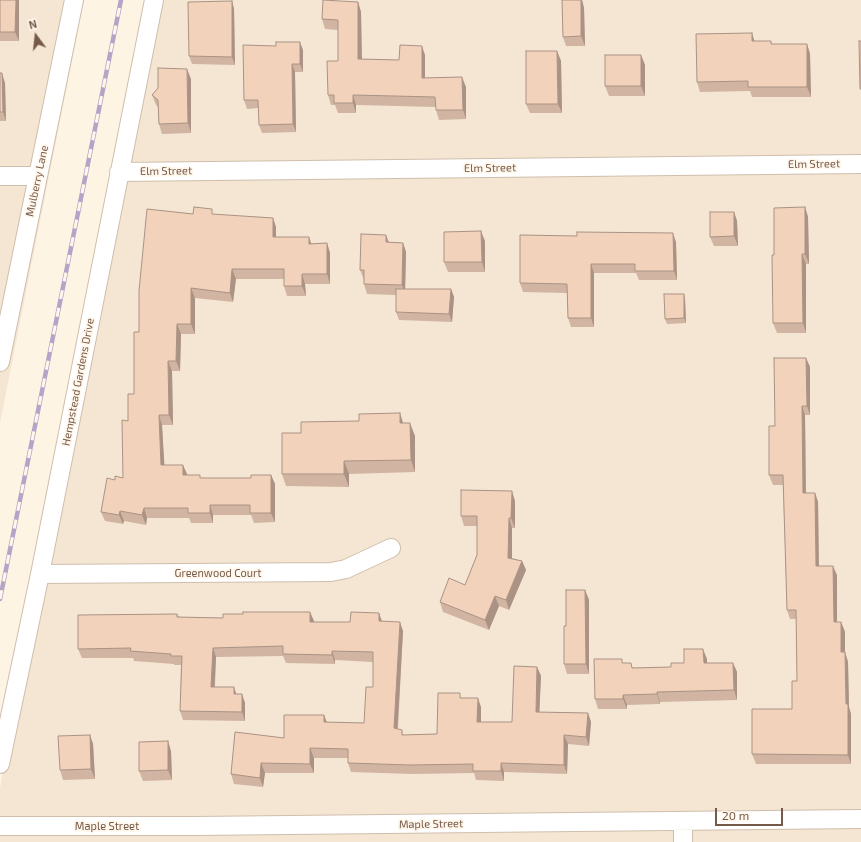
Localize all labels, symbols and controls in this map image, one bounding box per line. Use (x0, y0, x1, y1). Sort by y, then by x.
north arrow (16, 16, 56, 56)
text: N (27, 17, 38, 31)
street label: Mulberry Lane (23, 144, 51, 218)
street label: Elm Street (788, 157, 840, 171)
street label: Elm Street (464, 161, 516, 175)
street label: Elm Street (140, 164, 192, 178)
street label: Hempstead Gardens Drive (59, 317, 97, 447)
street label: Greenwood Court (174, 566, 262, 580)
scale bar (717, 800, 785, 826)
text: 20 m (722, 808, 749, 822)
street label: Maple Street (399, 817, 463, 831)
street label: Maple Street (75, 819, 139, 833)

